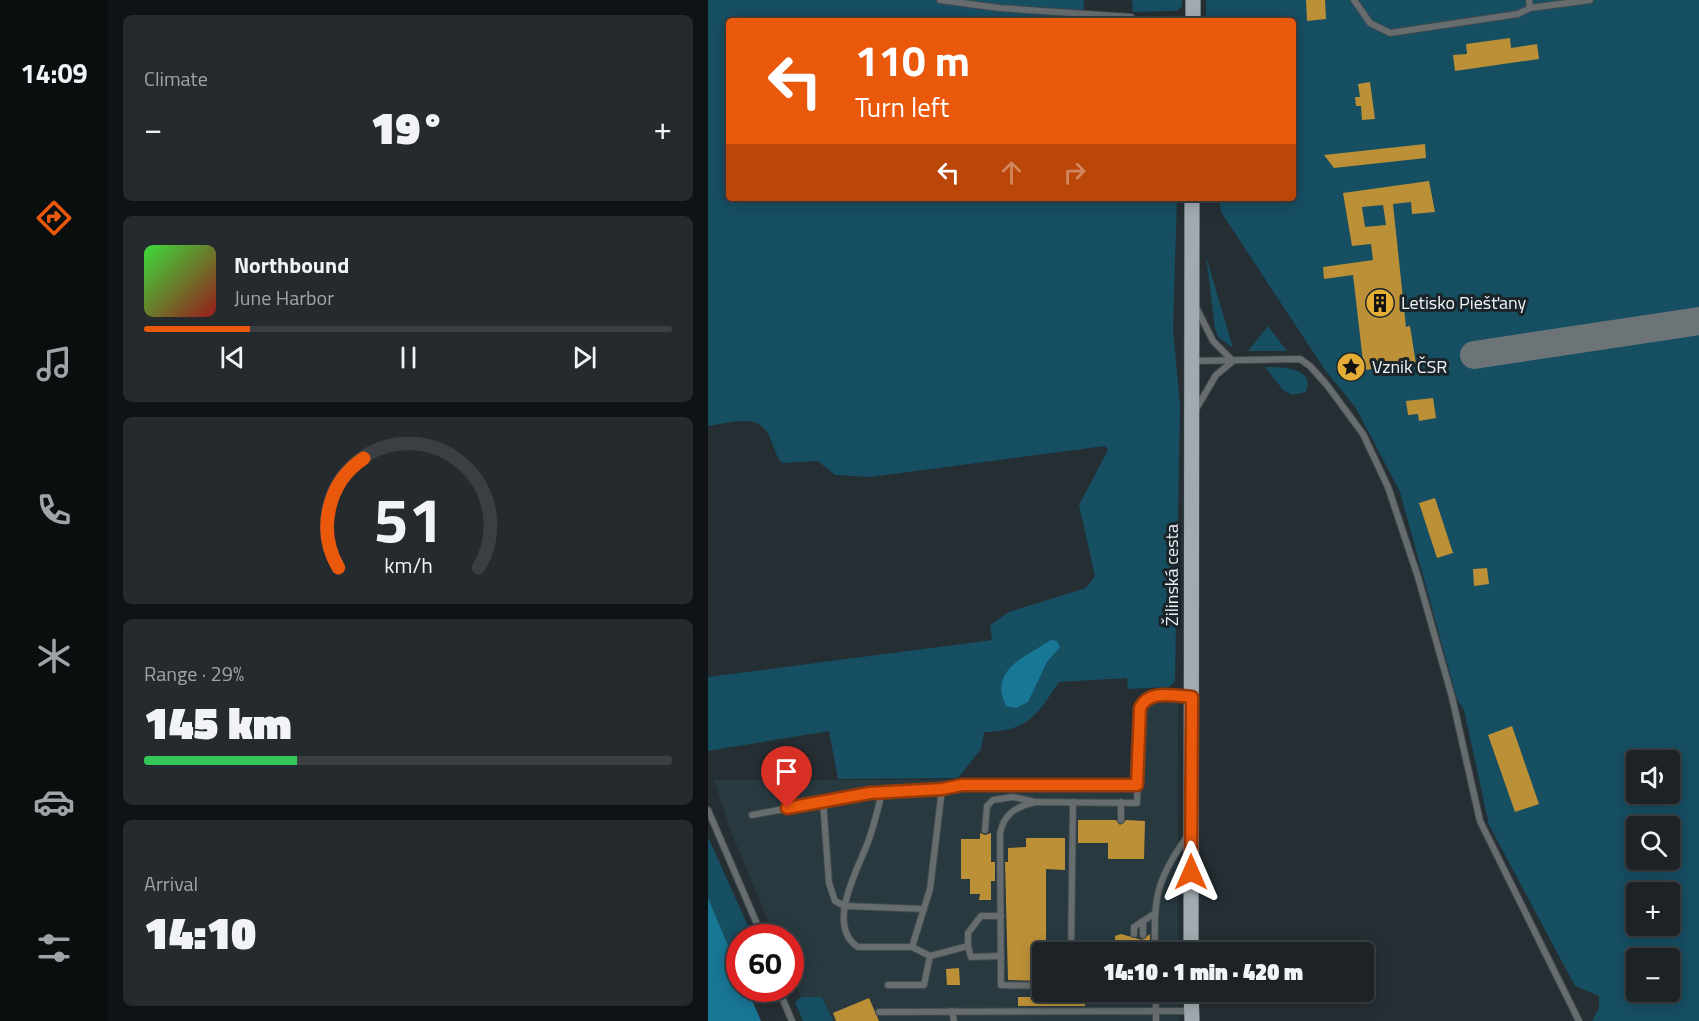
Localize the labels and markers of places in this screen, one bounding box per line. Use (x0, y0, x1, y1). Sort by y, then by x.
building icon: Letisko Piešťany (1364, 287, 1396, 319)
place label: Letisko Piešťany (1401, 289, 1526, 316)
place icon: Vznik ČSR (1335, 351, 1367, 383)
place label: Vznik ČSR (1372, 353, 1447, 380)
pin (761, 746, 812, 808)

